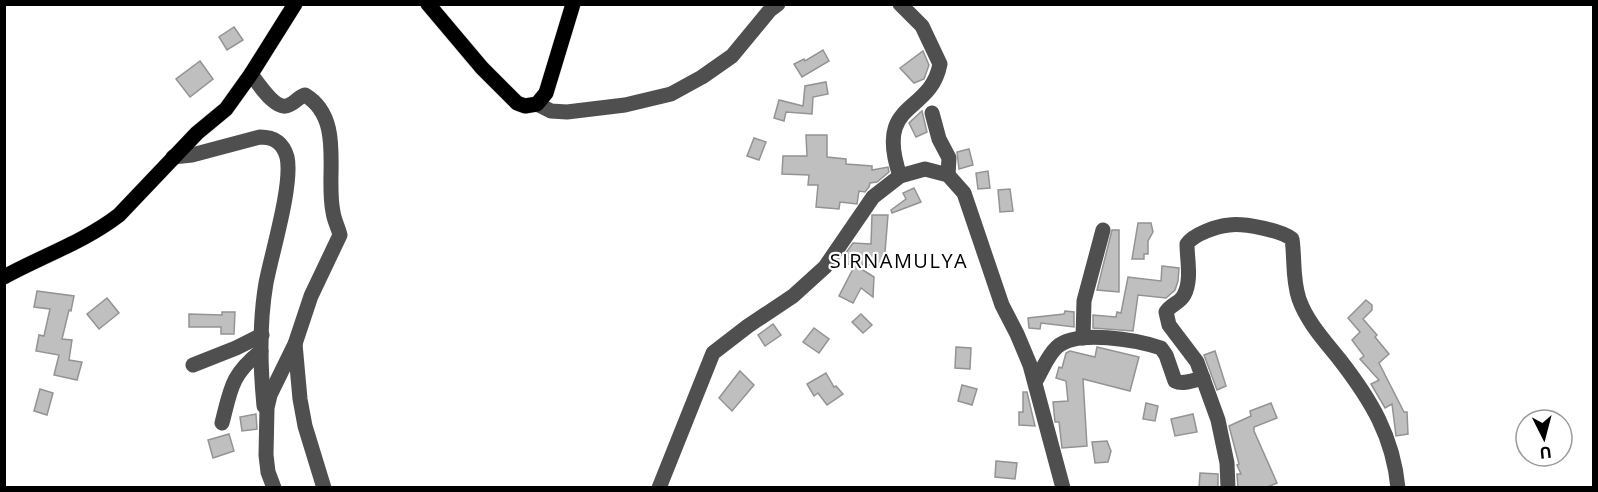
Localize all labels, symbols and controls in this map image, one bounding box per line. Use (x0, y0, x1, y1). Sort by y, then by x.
district label: SIRNAMULYA (830, 247, 968, 274)
north arrow (1514, 408, 1574, 468)
text: U (1538, 441, 1553, 464)

